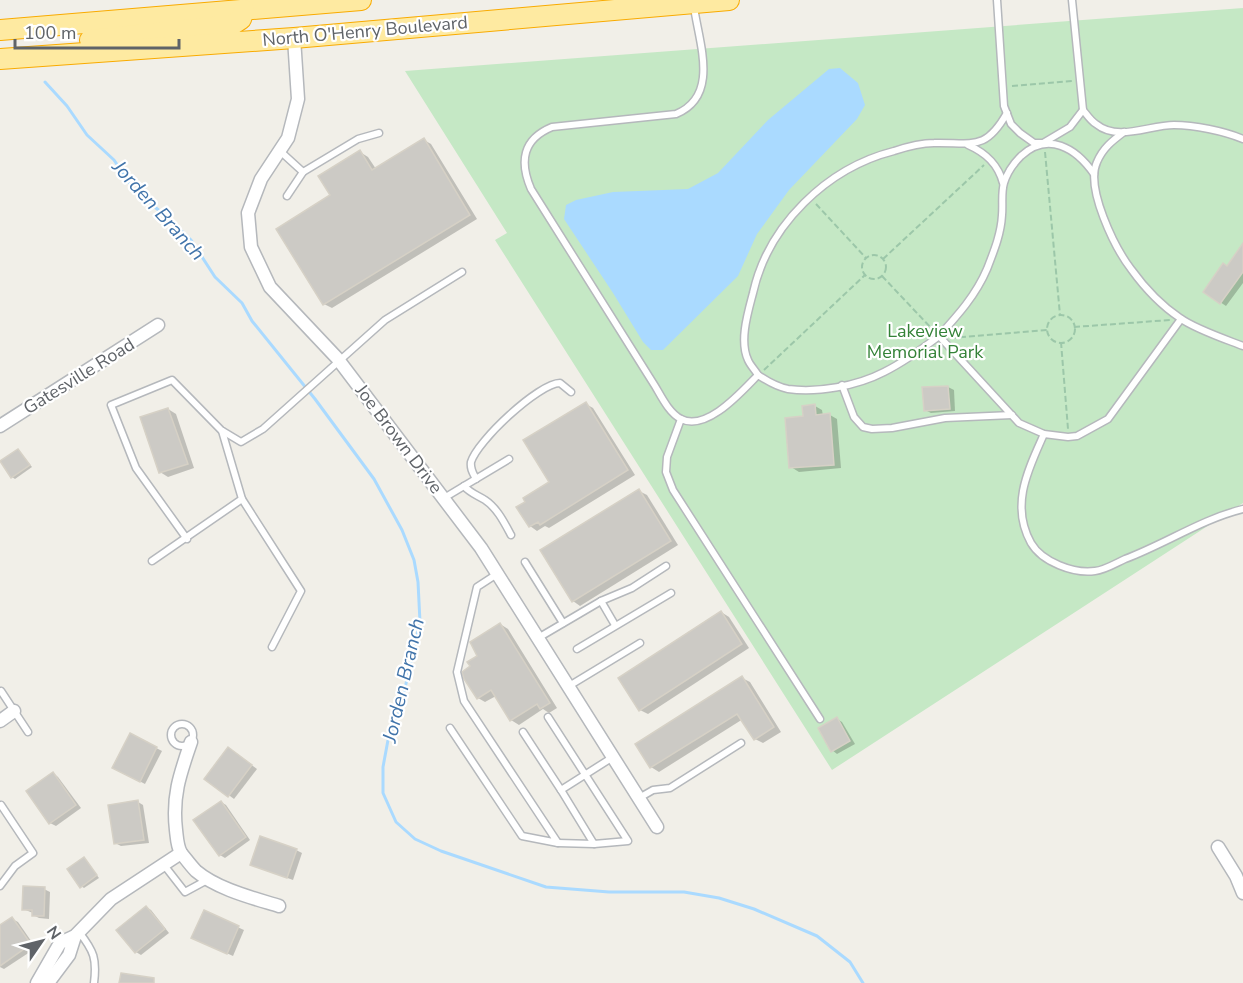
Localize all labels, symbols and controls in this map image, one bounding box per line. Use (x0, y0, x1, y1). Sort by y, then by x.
street label: North O'Henry Boulevard (261, 10, 469, 52)
scale bar (15, 12, 178, 50)
text: 100 m (24, 21, 76, 45)
water label: Jorden Branch (106, 154, 211, 266)
park label: Lakeview Memorial Park (867, 319, 984, 364)
street label: Gatesville Road (19, 332, 139, 420)
street label: Joe Brown Drive (349, 379, 448, 499)
water label: Jorden Branch (376, 615, 431, 746)
north arrow (12, 911, 72, 971)
text: N (41, 922, 66, 944)

